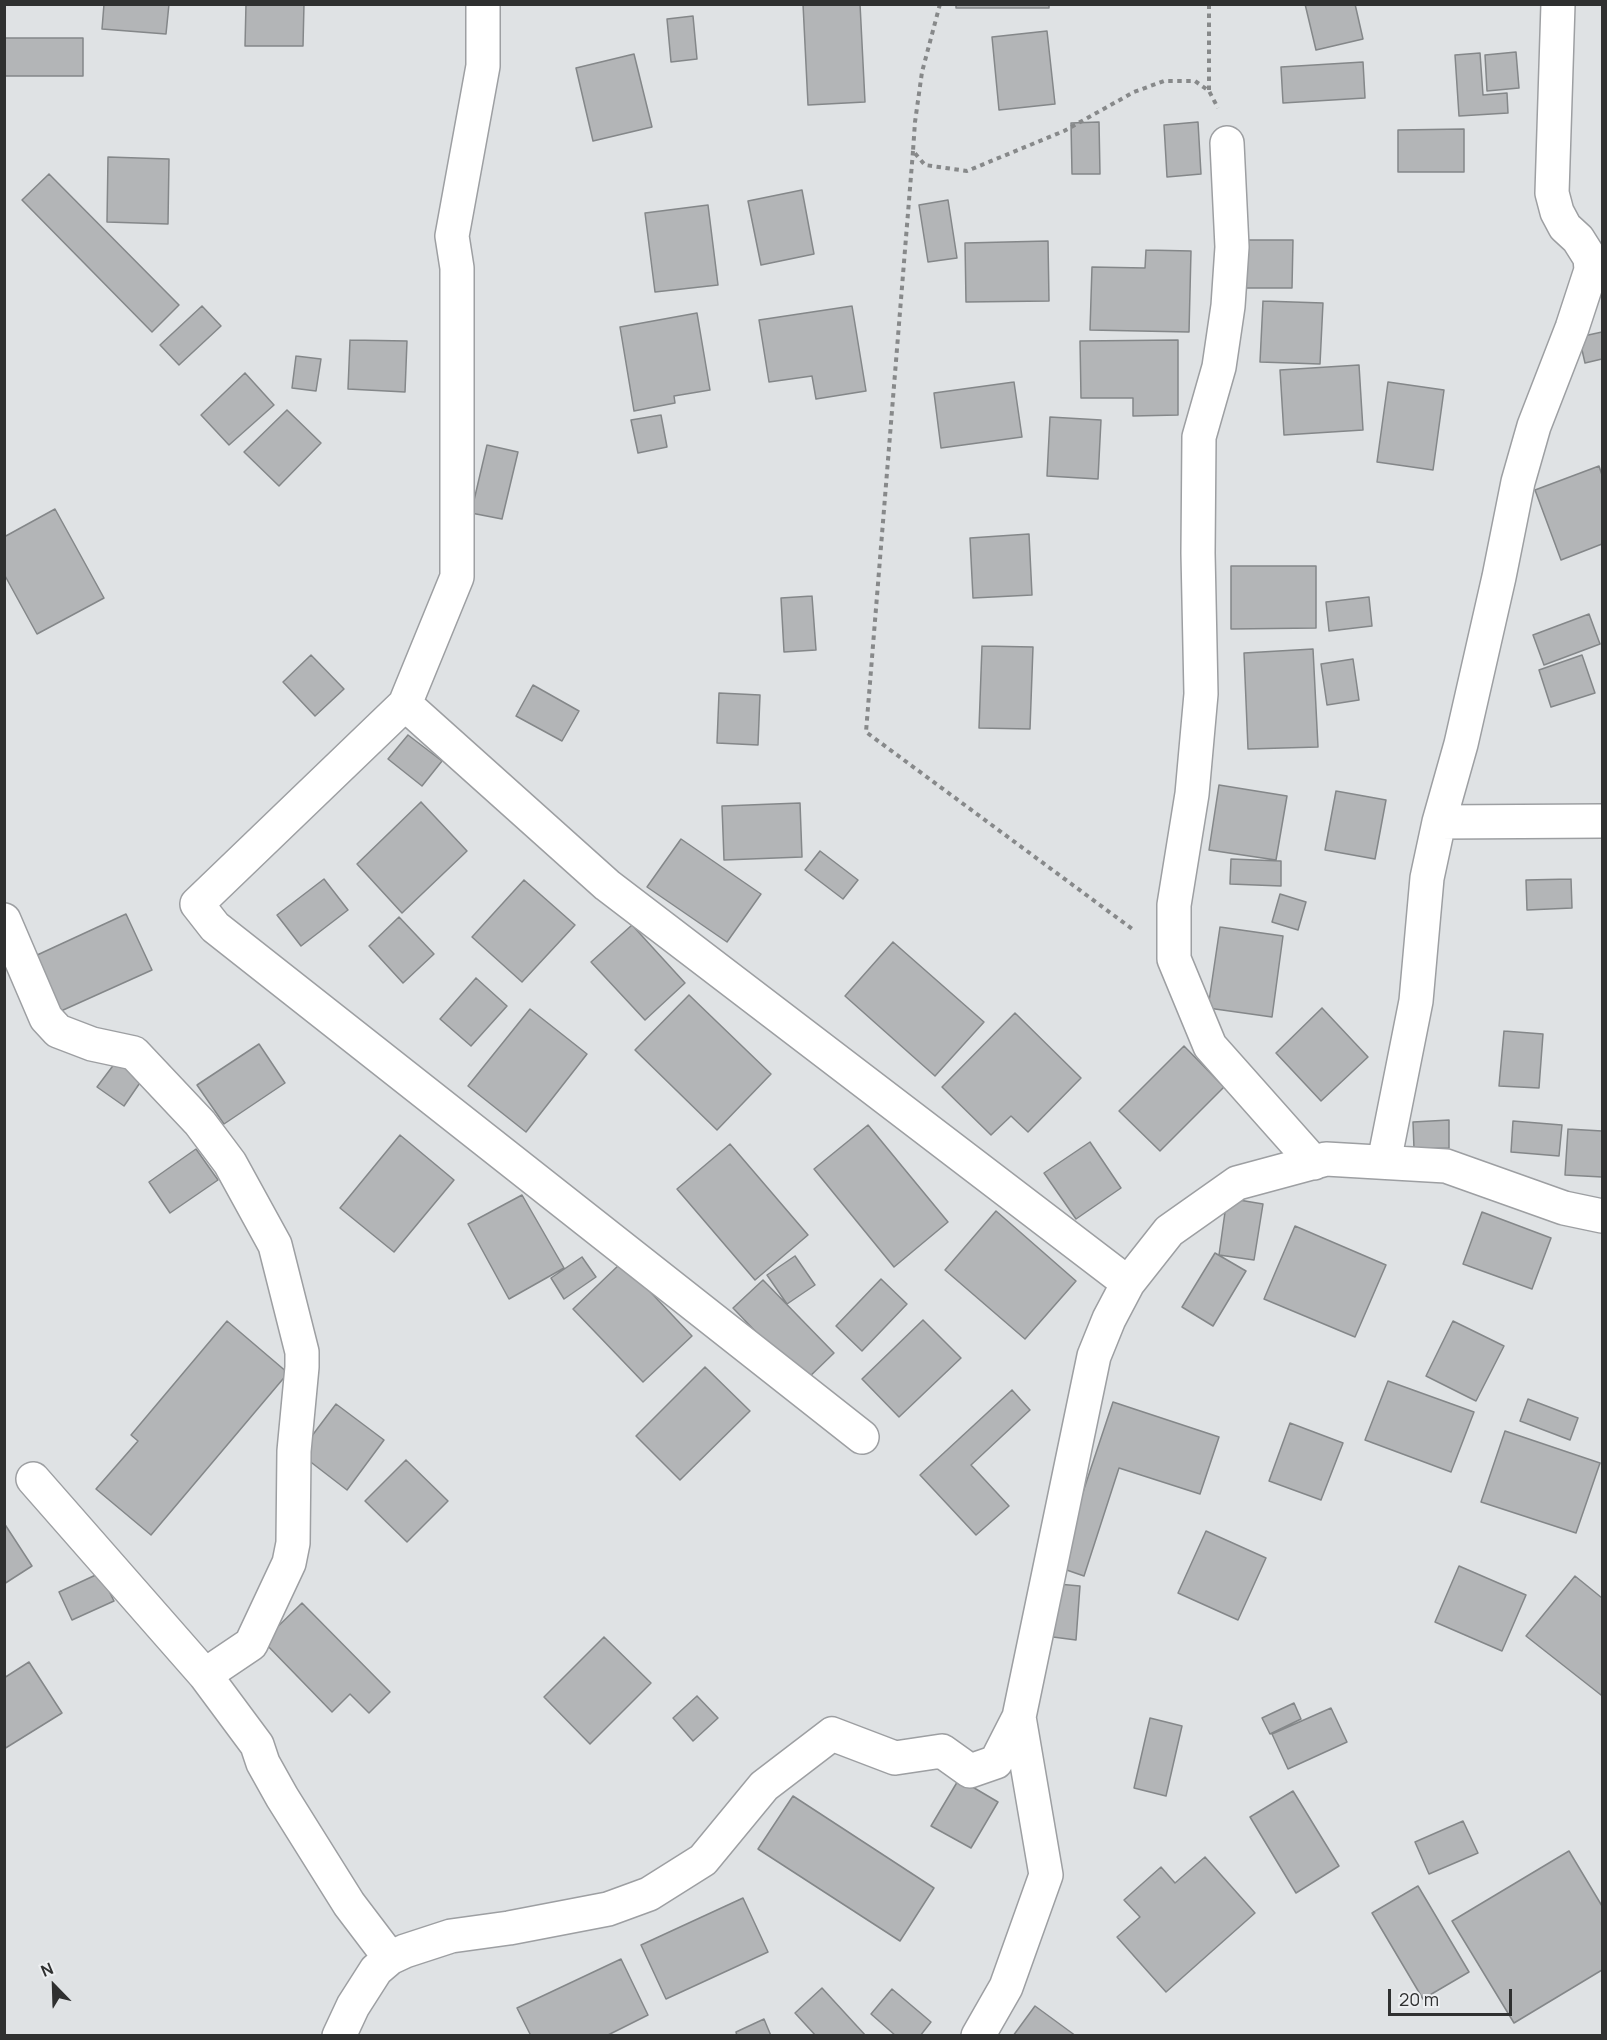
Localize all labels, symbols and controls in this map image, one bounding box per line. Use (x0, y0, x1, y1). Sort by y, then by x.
north arrow (24, 1956, 84, 2016)
text: N (37, 1957, 57, 1982)
scale bar (1391, 1977, 1516, 2015)
text: 20 m (1399, 1987, 1439, 2011)

